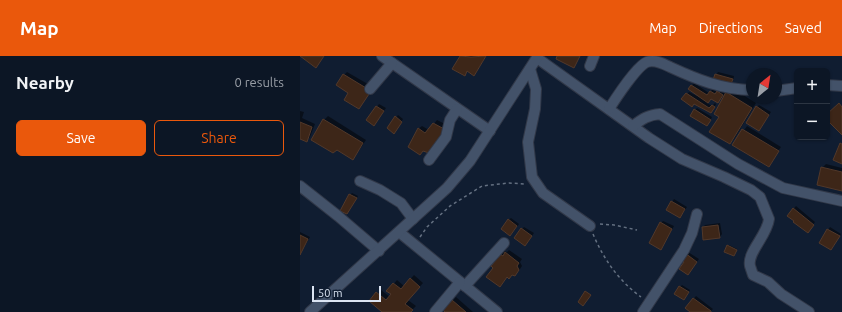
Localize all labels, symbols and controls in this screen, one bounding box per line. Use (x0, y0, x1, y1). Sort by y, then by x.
text: Map (20, 17, 59, 39)
text: Map (649, 20, 677, 36)
text: Directions (699, 20, 763, 36)
text: Saved (785, 20, 822, 36)
north arrow (746, 68, 782, 104)
map controls (794, 68, 830, 140)
button: + (794, 68, 830, 104)
text: Nearby (16, 73, 74, 92)
text: 0 results (234, 75, 284, 89)
button: − (794, 104, 830, 140)
button: Save (16, 120, 146, 156)
button: Share (154, 120, 284, 156)
scale bar (312, 284, 381, 303)
text: 50 m (318, 287, 342, 299)

